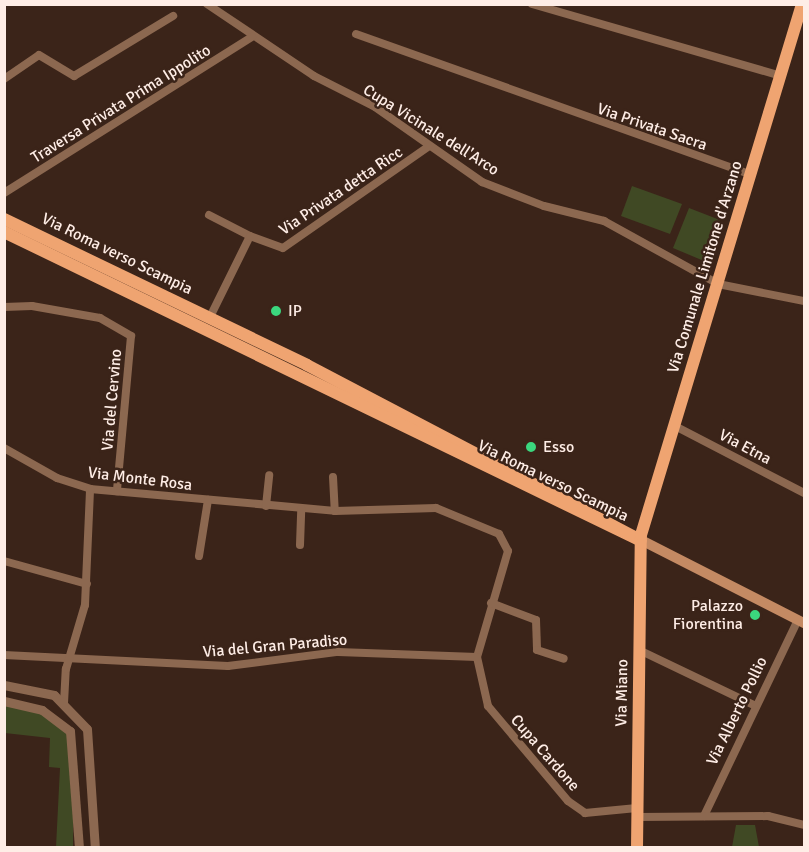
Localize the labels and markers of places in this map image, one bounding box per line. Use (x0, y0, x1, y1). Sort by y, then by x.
place label: IP (288, 301, 302, 321)
marker: IP (269, 304, 283, 318)
place label: Esso (543, 437, 574, 457)
marker: Esso (524, 440, 538, 454)
place label: Palazzo Fiorentina (673, 596, 743, 634)
marker: Palazzo Fiorentina (748, 608, 762, 622)

